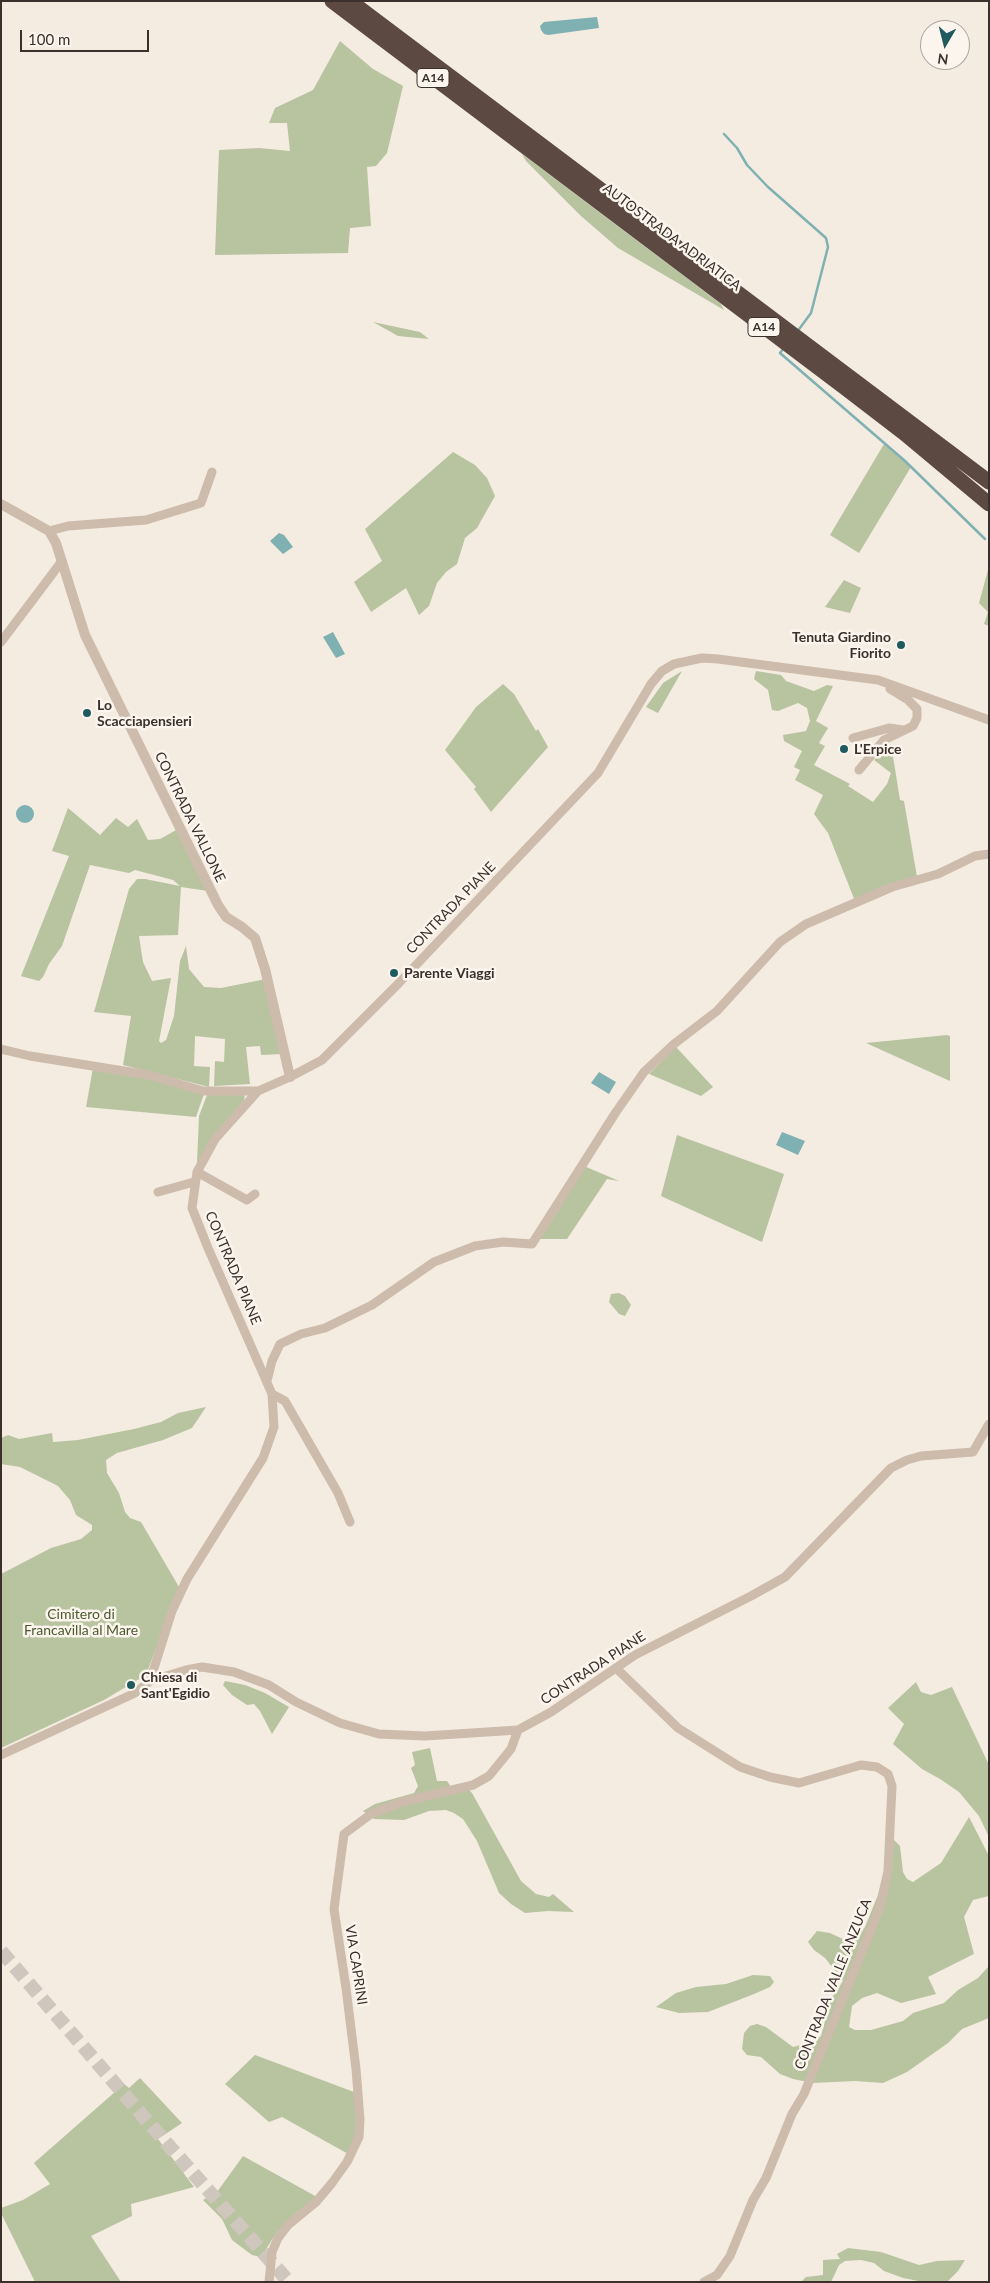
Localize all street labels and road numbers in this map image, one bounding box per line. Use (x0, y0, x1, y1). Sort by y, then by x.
road number: A14 (417, 68, 449, 88)
street label: AUTOSTRADA ADRIATICA (600, 180, 744, 294)
road number: A14 (748, 318, 780, 337)
street label: CONTRADA VALLONE (151, 749, 229, 885)
street label: CONTRADA PIANE (403, 858, 499, 958)
street label: CONTRADA PIANE (202, 1209, 264, 1327)
street label: CONTRADA PIANE (537, 1628, 649, 1708)
street label: CONTRADA VALLE ANZUCA (791, 1896, 875, 2072)
street label: VIA CAPRINI (341, 1924, 371, 2006)

